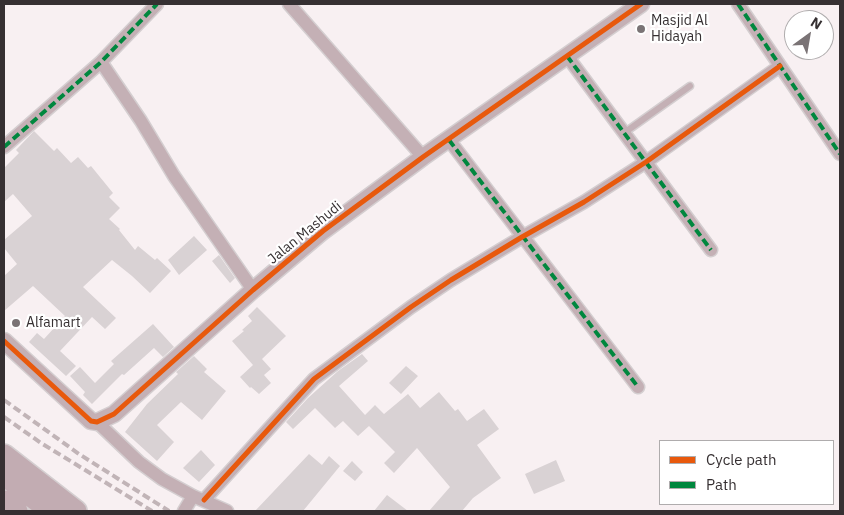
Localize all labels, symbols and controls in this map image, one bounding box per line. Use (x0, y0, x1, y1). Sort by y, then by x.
north arrow (784, 10, 834, 60)
place label: Masjid Al Hidayah (651, 13, 708, 46)
text: N (807, 13, 825, 33)
marker: Masjid Al Hidayah (635, 23, 647, 35)
street label: Jalan Mashudi (265, 198, 345, 268)
place label: Alfamart (26, 315, 81, 331)
marker: Alfamart (10, 317, 22, 329)
legend (659, 440, 834, 505)
text: Cycle path (706, 450, 777, 469)
text: Path (706, 475, 737, 494)

